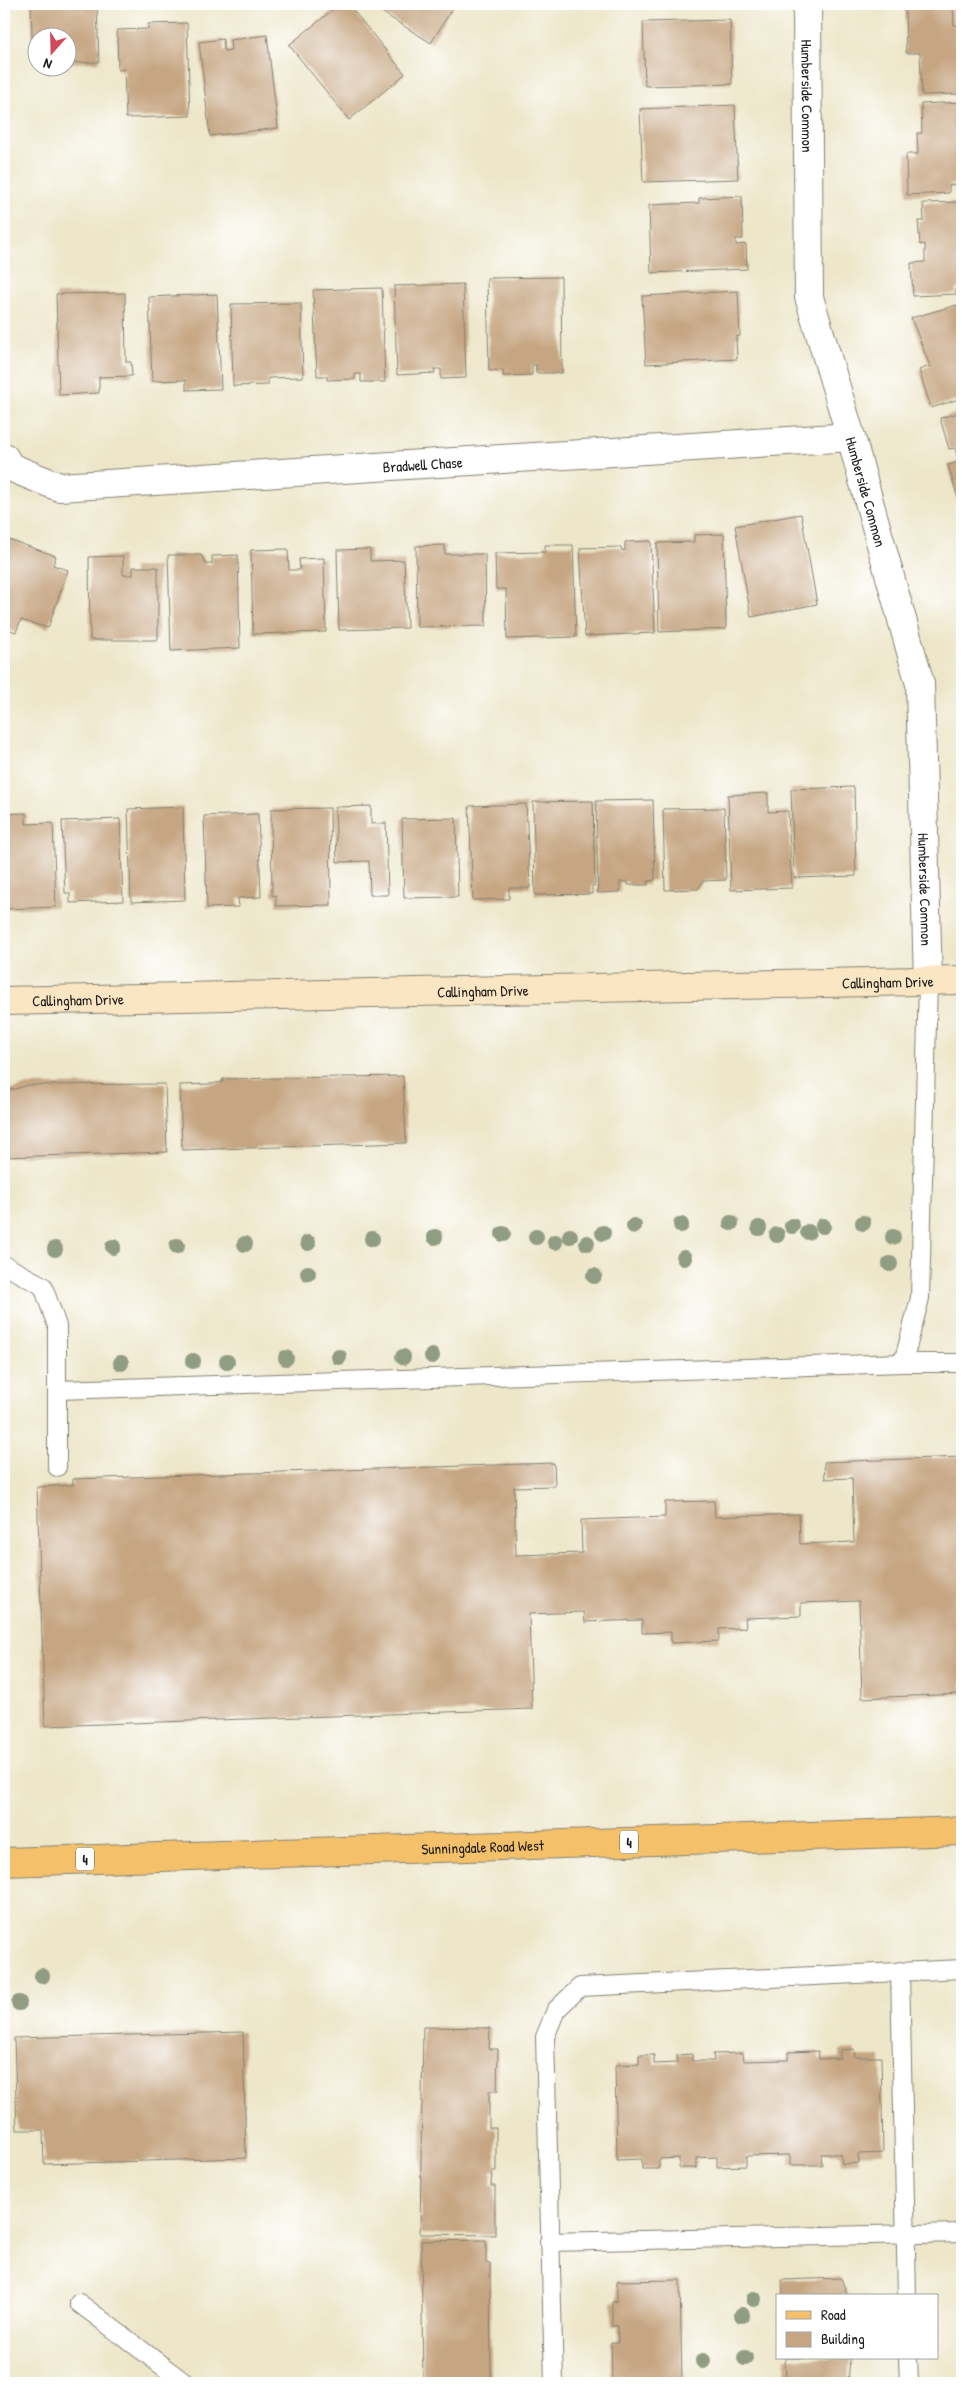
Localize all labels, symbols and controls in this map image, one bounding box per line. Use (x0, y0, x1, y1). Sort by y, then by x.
north arrow (28, 28, 78, 78)
street label: Humberside Common (797, 39, 819, 153)
text: N (40, 54, 54, 75)
street label: Humberside Common (841, 434, 892, 549)
street label: Bradwell Chase (382, 451, 463, 477)
street label: Humberside Common (913, 832, 938, 946)
street label: Callingham Drive (842, 970, 934, 993)
street label: Callingham Drive (437, 979, 529, 1002)
street label: Callingham Drive (32, 988, 124, 1011)
road number: 4 (620, 1830, 638, 1854)
street label: Sunningdale Road West (421, 1834, 545, 1859)
road number: 4 (76, 1848, 94, 1870)
legend (776, 2294, 938, 2360)
text: Road (821, 2304, 846, 2325)
text: Building (821, 2328, 865, 2349)

